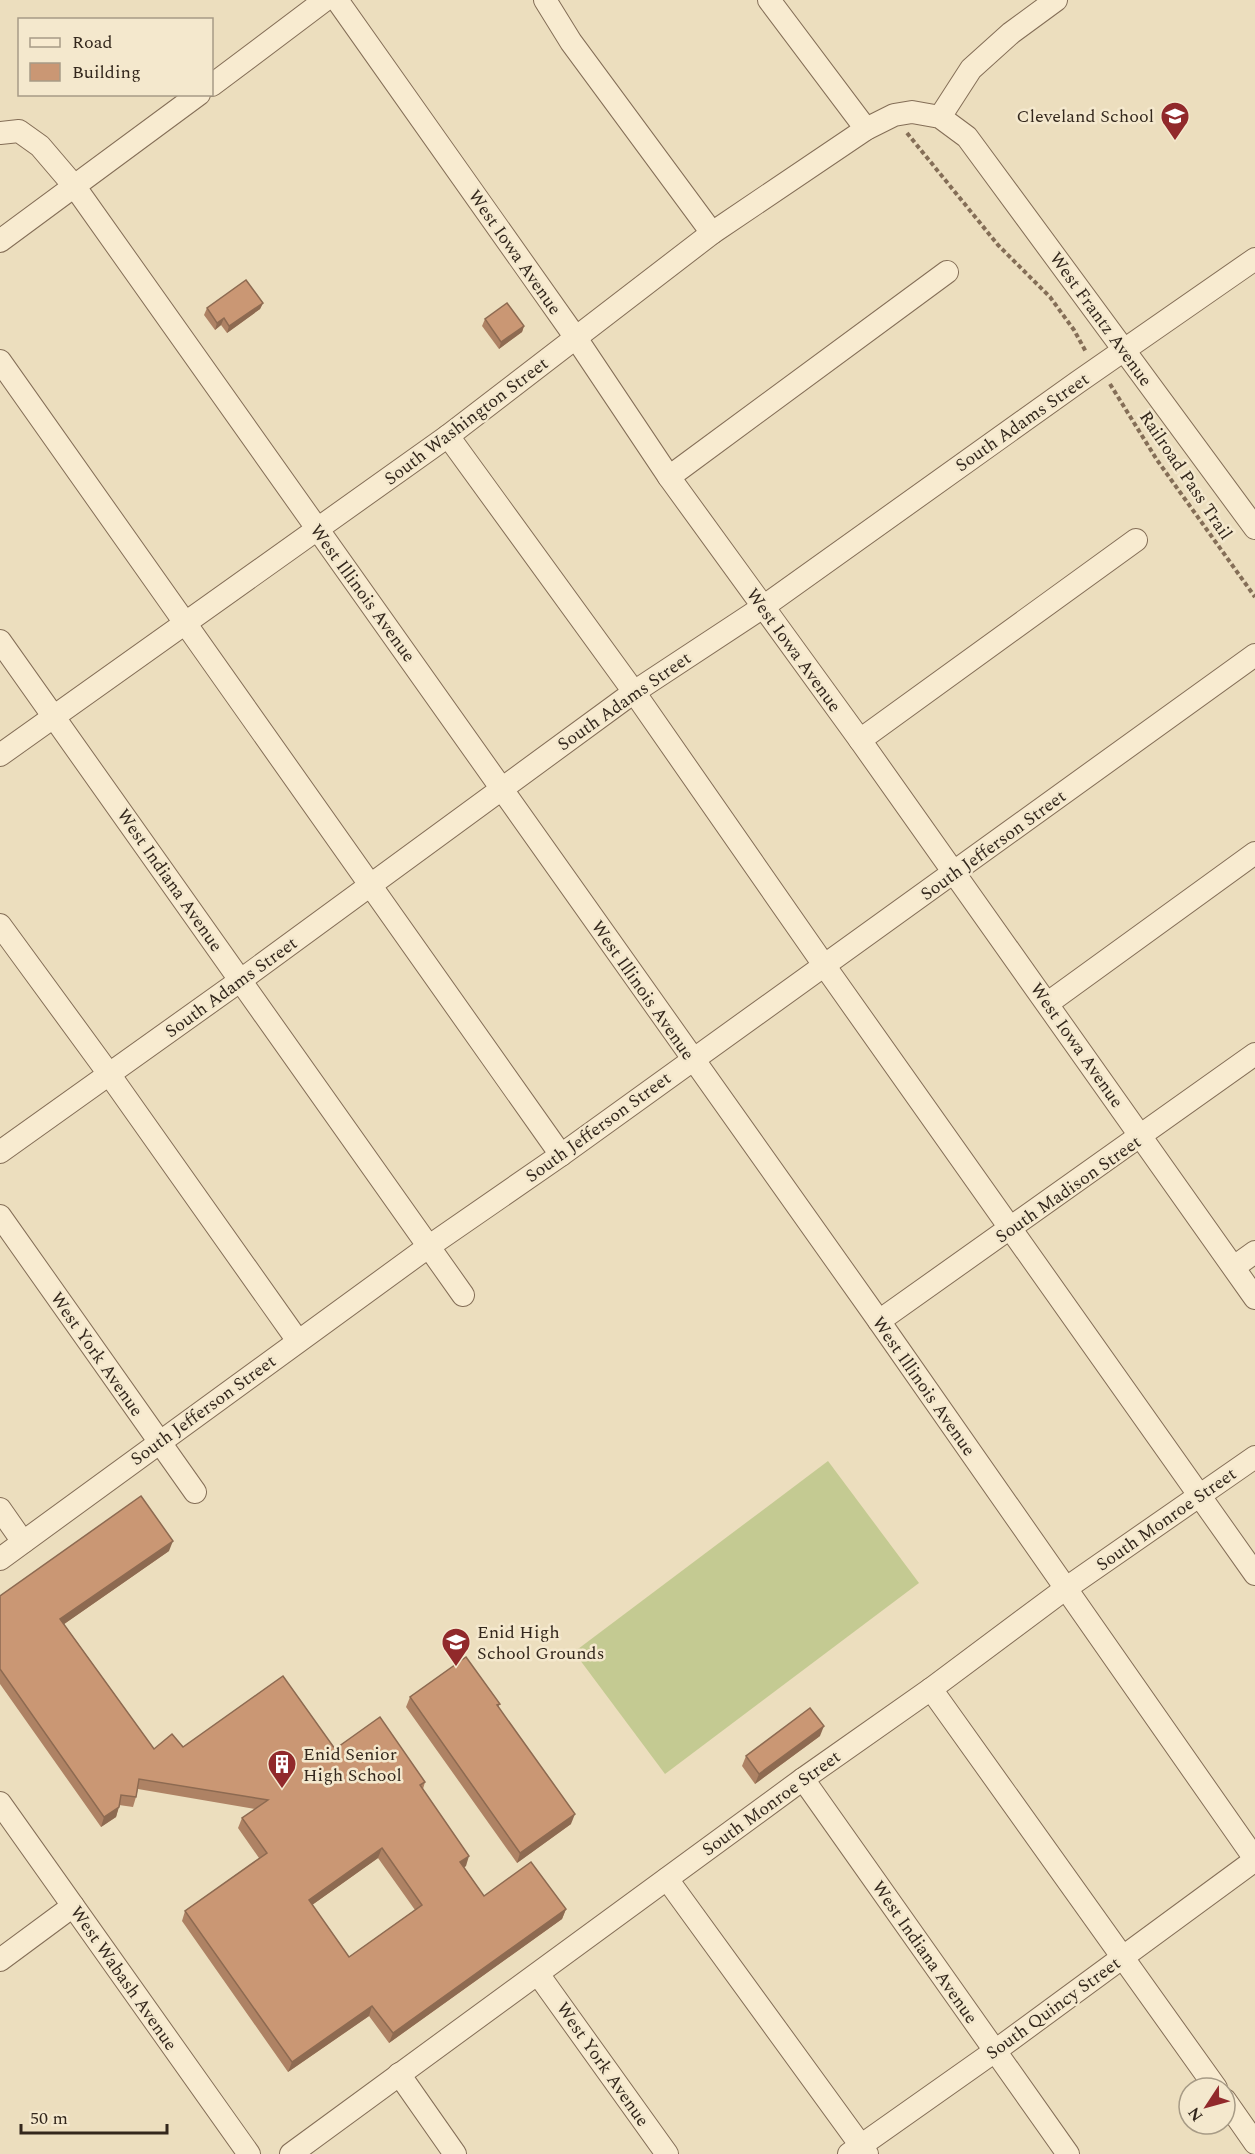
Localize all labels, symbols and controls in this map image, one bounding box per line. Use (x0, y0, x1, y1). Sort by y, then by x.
legend (18, 18, 213, 96)
text: Road (72, 29, 113, 56)
text: Building (72, 59, 141, 86)
school or university icon: Cleveland School (1159, 100, 1191, 142)
place label: Cleveland School (1017, 103, 1154, 130)
street label: West Iowa Avenue (461, 184, 568, 320)
street label: West Frantz Avenue (1042, 246, 1159, 392)
street label: South Washington Street (379, 351, 554, 492)
street label: South Adams Street (950, 366, 1095, 479)
street label: Railroad Pass Trail (1132, 405, 1239, 545)
street label: West Illinois Avenue (303, 519, 422, 668)
street label: West Iowa Avenue (739, 583, 848, 718)
street label: South Adams Street (552, 645, 697, 758)
street label: South Jefferson Street (915, 783, 1072, 908)
street label: West Indiana Avenue (110, 803, 229, 957)
street label: West Illinois Avenue (584, 915, 701, 1066)
street label: South Adams Street (159, 930, 303, 1045)
street label: West Iowa Avenue (1023, 977, 1130, 1113)
street label: South Jefferson Street (520, 1065, 677, 1190)
street label: South Madison Street (990, 1129, 1147, 1250)
street label: West York Avenue (43, 1286, 150, 1422)
street label: West Illinois Avenue (865, 1311, 982, 1462)
street label: South Jefferson Street (125, 1348, 282, 1473)
street label: South Monroe Street (1091, 1461, 1242, 1578)
place label: Enid High School Grounds (477, 1619, 604, 1667)
school or university icon: Enid High School Grounds (440, 1626, 472, 1668)
place label: Enid Senior High School (303, 1741, 402, 1789)
street label: South Monroe Street (696, 1744, 846, 1863)
building icon: Enid Senior High School (266, 1748, 298, 1790)
street label: West Indiana Avenue (865, 1875, 984, 2029)
street label: West Wabash Avenue (63, 1900, 184, 2056)
street label: South Quincy Street (980, 1950, 1126, 2067)
street label: West York Avenue (549, 1996, 656, 2132)
north arrow (1177, 2076, 1237, 2136)
scale bar (21, 2097, 166, 2135)
text: N (1182, 2102, 1209, 2127)
text: 50 m (30, 2105, 68, 2132)

